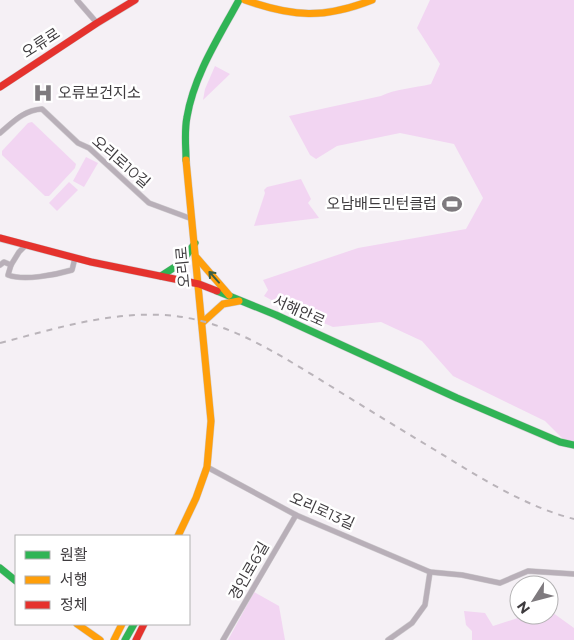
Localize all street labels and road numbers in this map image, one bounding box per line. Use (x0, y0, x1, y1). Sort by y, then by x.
street label: 오류로 (18, 23, 63, 62)
street label: 오리로10길 (88, 131, 154, 192)
street label: 오리로 (171, 246, 194, 288)
street label: 서해안로 (270, 291, 328, 330)
street label: 오리로13길 (287, 488, 358, 533)
street label: 경인로6길 (224, 538, 273, 603)

